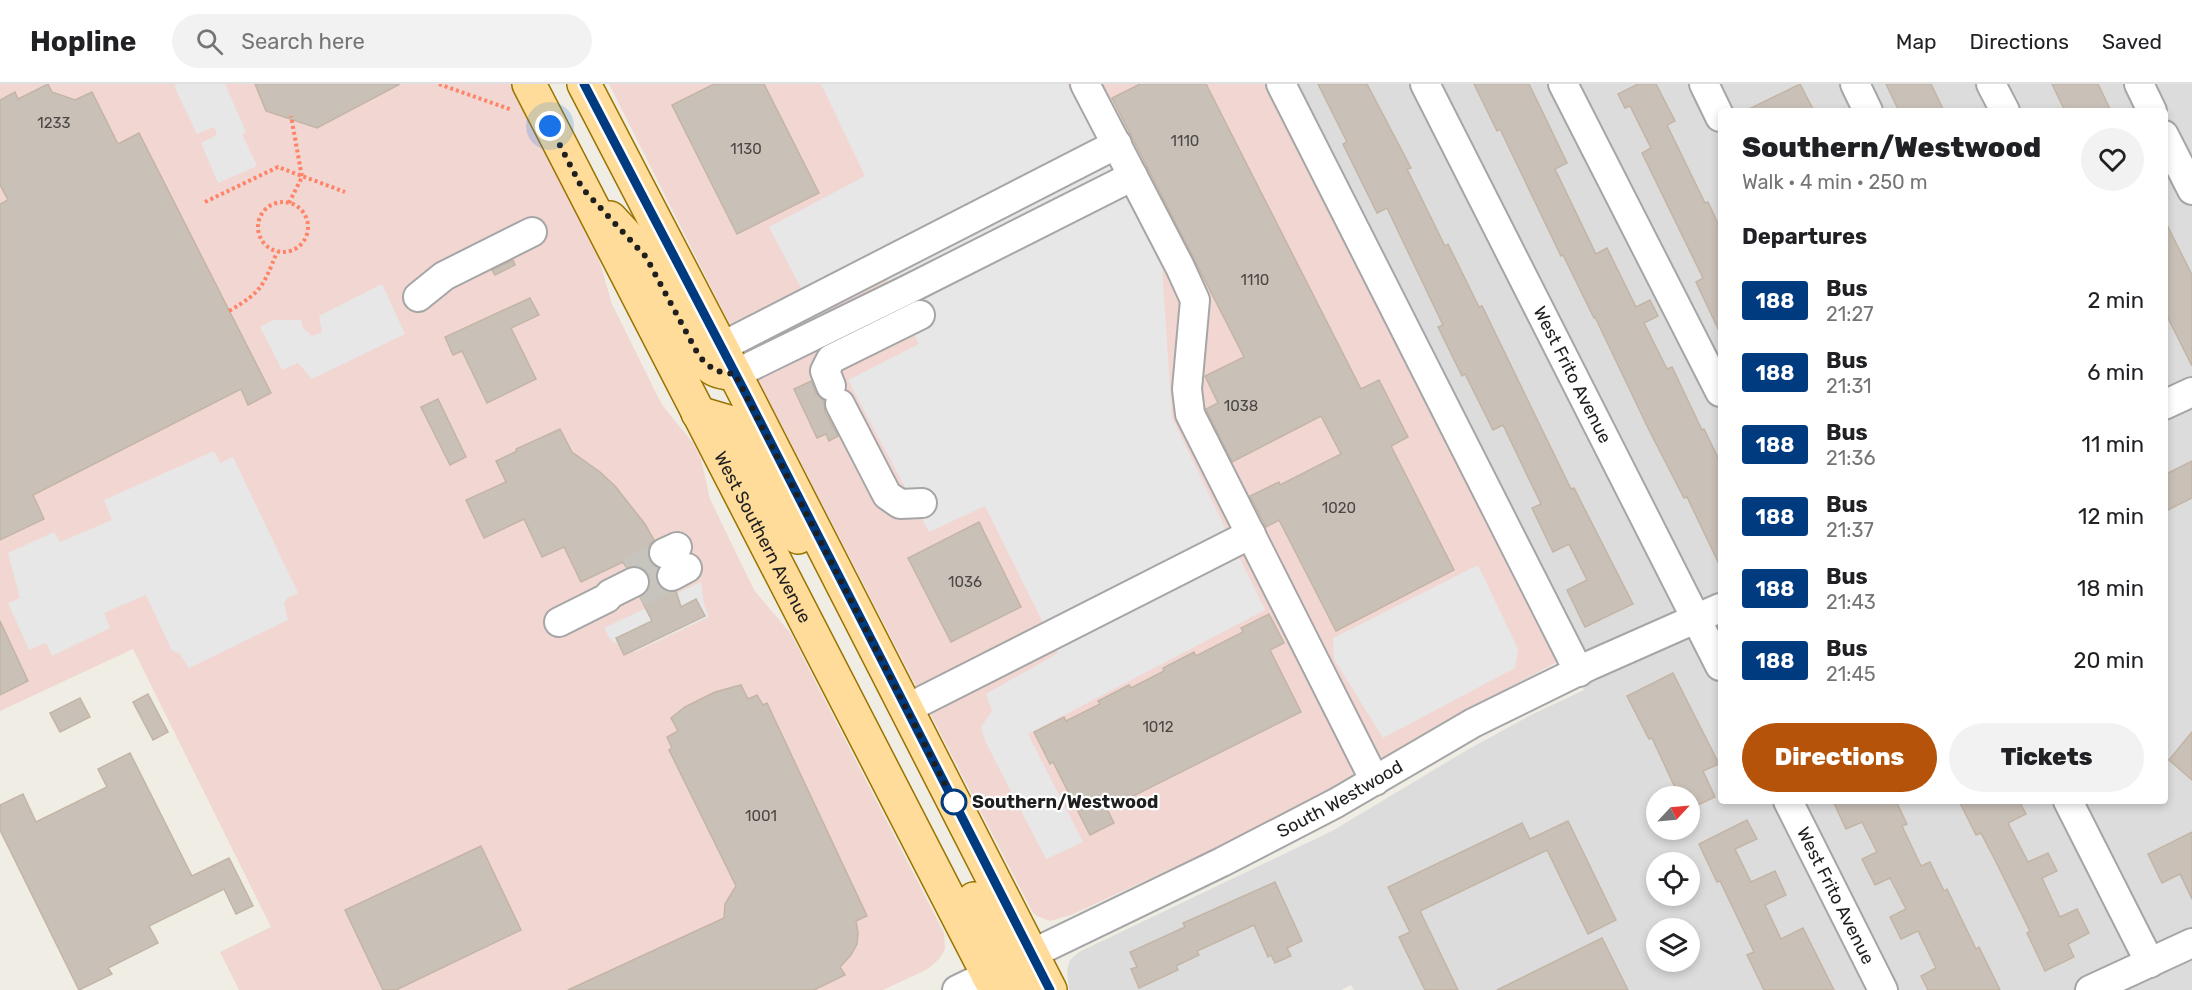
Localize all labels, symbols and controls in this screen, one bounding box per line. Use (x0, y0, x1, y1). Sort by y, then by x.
search box (172, 14, 592, 68)
text: Hopline (30, 25, 136, 58)
icon: search (193, 25, 226, 58)
text: Search here (241, 28, 365, 55)
text: Map (1896, 29, 1937, 54)
text: Directions (1970, 29, 2069, 54)
text: Saved (2102, 29, 2162, 54)
your location (535, 111, 565, 141)
house number: 1233 (37, 114, 71, 132)
button: heart (2081, 128, 2144, 191)
text: Southern/Westwood (1742, 131, 2041, 164)
house number: 1110 (1171, 132, 1199, 150)
house number: 1130 (730, 140, 762, 158)
text: Walk · 4 min · 250 m (1742, 170, 1927, 194)
text: Departures (1742, 223, 1867, 250)
house number: 1110 (1241, 271, 1269, 289)
text: Bus (1826, 275, 1868, 302)
text: 2 min (2087, 287, 2144, 314)
text: 188 (1756, 288, 1794, 313)
text: 21:27 (1826, 302, 1873, 326)
street label: West Frito Avenue (1529, 303, 1616, 447)
text: Bus (1826, 347, 1868, 374)
text: 6 min (2087, 359, 2144, 386)
text: 188 (1756, 360, 1794, 385)
text: 21:31 (1826, 374, 1872, 398)
house number: 1038 (1224, 397, 1258, 415)
text: Bus (1826, 419, 1868, 446)
text: 11 min (2082, 431, 2144, 458)
text: 188 (1756, 432, 1794, 457)
text: 21:36 (1826, 446, 1876, 470)
street label: West Southern Avenue (709, 448, 816, 627)
text: Bus (1826, 491, 1868, 518)
house number: 1020 (1322, 499, 1356, 517)
text: 12 min (2078, 503, 2144, 530)
text: 188 (1756, 504, 1794, 529)
text: 21:37 (1826, 518, 1874, 542)
text: Bus (1826, 563, 1868, 590)
house number: 1036 (948, 573, 982, 591)
text: 18 min (2077, 575, 2144, 602)
text: 188 (1756, 576, 1794, 601)
text: 21:43 (1826, 590, 1876, 614)
text: Bus (1826, 635, 1868, 662)
text: 20 min (2074, 647, 2144, 674)
text: 188 (1756, 648, 1794, 673)
text: 21:45 (1826, 662, 1876, 686)
house number: 1012 (1142, 718, 1174, 736)
button: Directions (1742, 723, 1937, 792)
button: Tickets (1949, 723, 2144, 792)
street label: South Westwood (1273, 755, 1407, 843)
north arrow (1646, 786, 1700, 840)
map controls (1646, 786, 1700, 972)
marker: Southern/Westwood (941, 789, 967, 815)
place label: Southern/Westwood (972, 791, 1158, 813)
house number: 1001 (745, 807, 777, 825)
street label: West Frito Avenue (1792, 823, 1879, 968)
button: locate (1646, 852, 1700, 906)
button: layers (1646, 918, 1700, 972)

